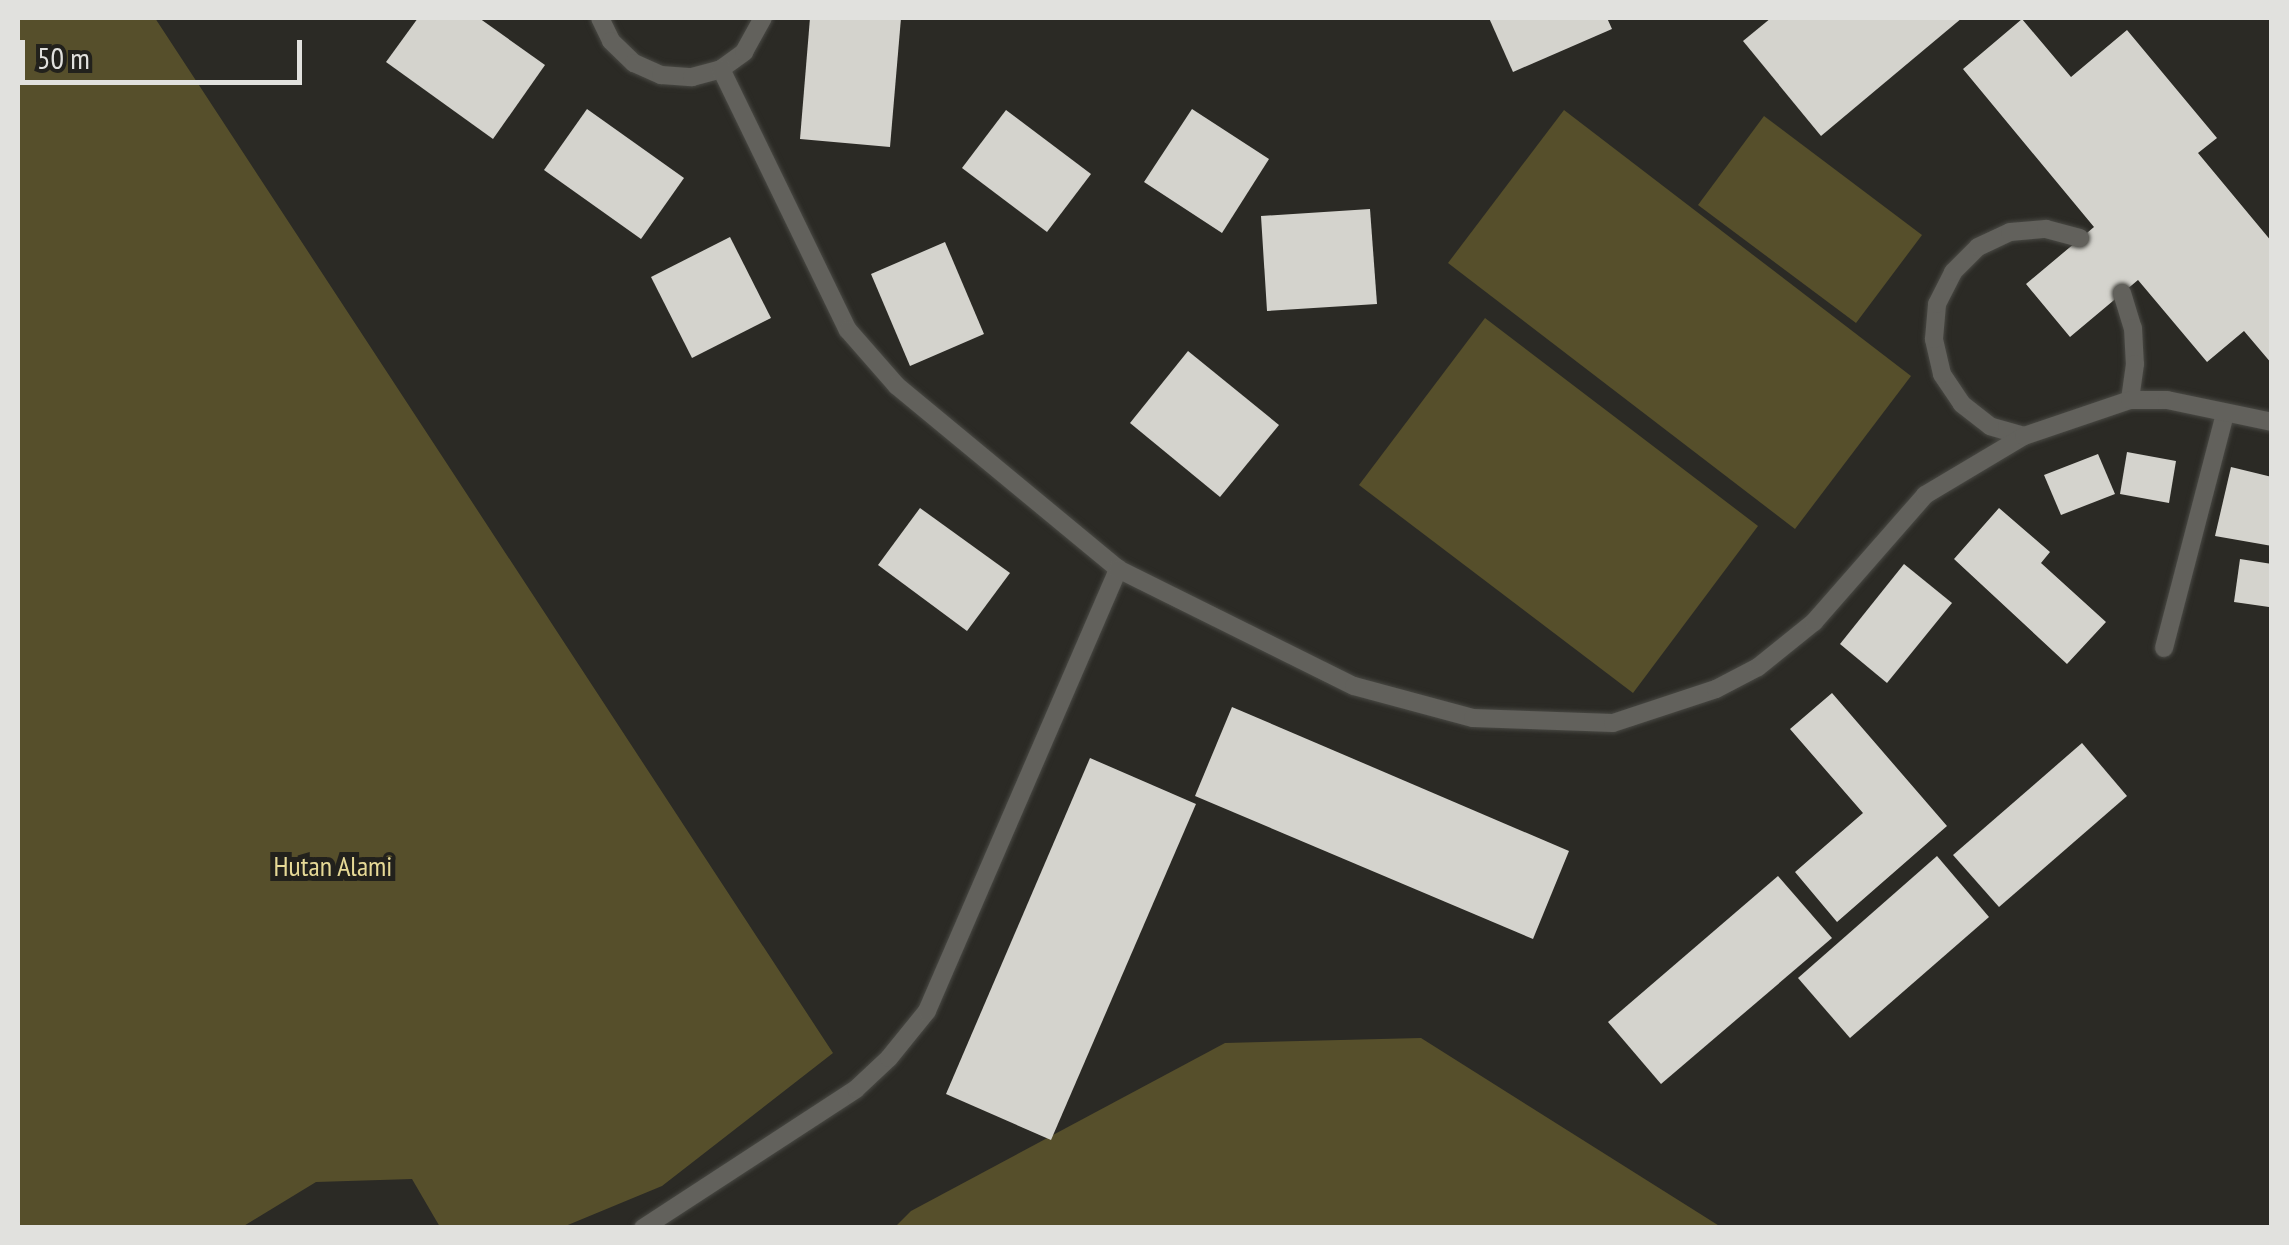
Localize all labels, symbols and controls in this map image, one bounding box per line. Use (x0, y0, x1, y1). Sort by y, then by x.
scale bar (25, 20, 308, 82)
text: 50 m (37, 38, 90, 77)
park label: Hutan Alami (273, 849, 393, 883)

